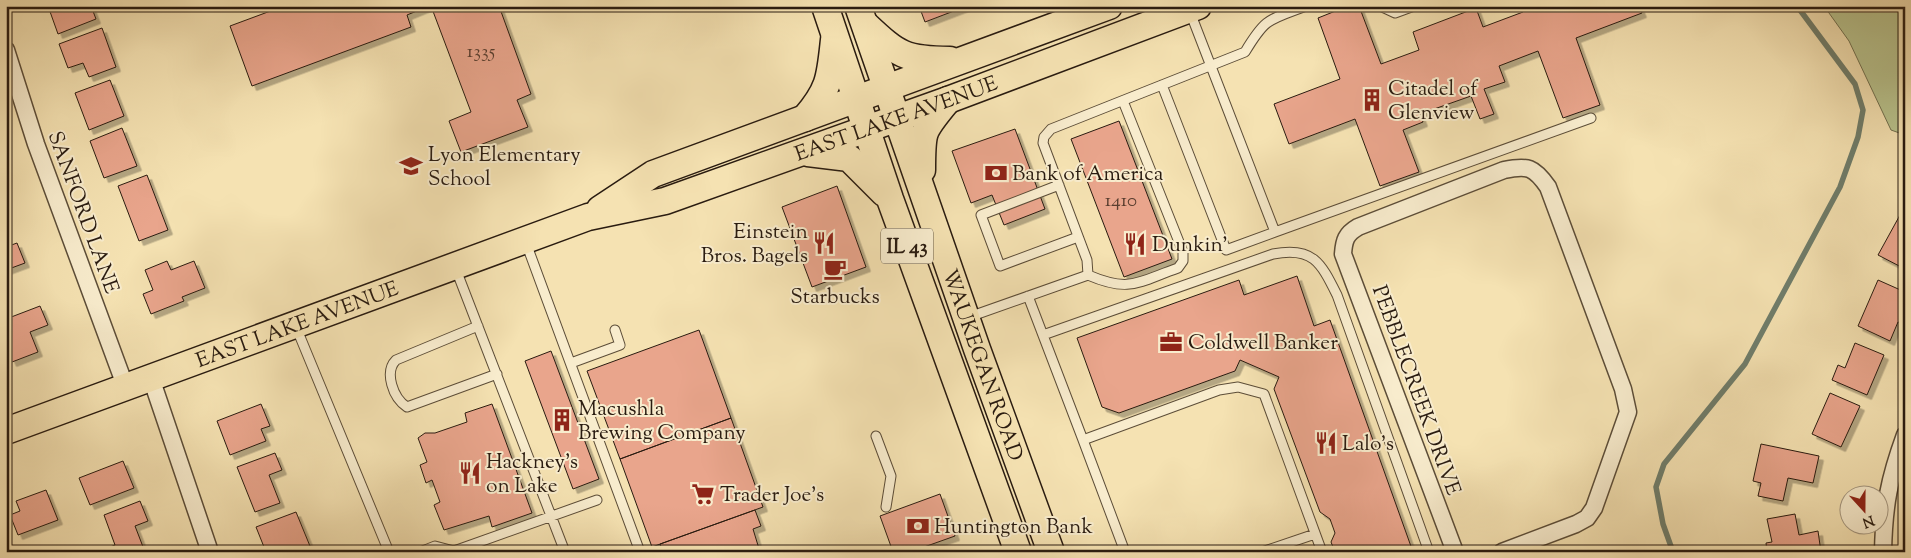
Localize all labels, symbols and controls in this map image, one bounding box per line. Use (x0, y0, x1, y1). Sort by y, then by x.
house number: 1335 (467, 39, 496, 66)
street label: EAST LAKE AVENUE (791, 70, 1003, 170)
place label: Citadel of Glenview (1388, 75, 1479, 129)
building icon: Citadel of Glenview (1359, 87, 1385, 113)
street label: SANFORD LANE (39, 127, 125, 298)
place label: Lyon Elementary School (428, 141, 581, 195)
school or university icon: Lyon Elementary School (398, 153, 424, 179)
bank icon: Bank of America (983, 160, 1009, 186)
place label: Bank of America (1012, 160, 1164, 190)
house number: 1410 (1105, 188, 1137, 215)
place label: Einstein Bros. Bagels (701, 218, 808, 272)
road number: IL 43 (881, 228, 933, 264)
restaurant icon: Einstein Bros. Bagels (811, 230, 837, 256)
restaurant icon: Dunkin' (1122, 231, 1148, 257)
place label: Dunkin' (1152, 231, 1228, 261)
cafe icon: Starbucks (822, 256, 848, 282)
street label: WAUKEGAN ROAD (933, 265, 1030, 466)
street label: EAST LAKE AVENUE (192, 275, 403, 377)
street label: PEBBLECREEK DRIVE (1363, 281, 1467, 500)
place label: Starbucks (790, 283, 880, 313)
office icon: Coldwell Banker (1158, 329, 1184, 355)
place label: Coldwell Banker (1188, 329, 1338, 359)
place label: Macushla Brewing Company (578, 395, 746, 449)
building icon: Macushla Brewing Company (549, 407, 575, 433)
restaurant icon: Lalo's (1313, 430, 1339, 456)
place label: Lalo's (1342, 430, 1394, 460)
place label: Hackney's on Lake (486, 448, 578, 502)
restaurant icon: Hackney's on Lake (457, 460, 483, 486)
supermarket icon: Trader Joe's (690, 481, 716, 507)
place label: Trader Joe's (720, 481, 824, 511)
north arrow (1838, 486, 1888, 536)
text: N (1859, 509, 1877, 532)
bank icon: Huntington Bank (905, 513, 931, 539)
place label: Huntington Bank (934, 513, 1093, 543)

